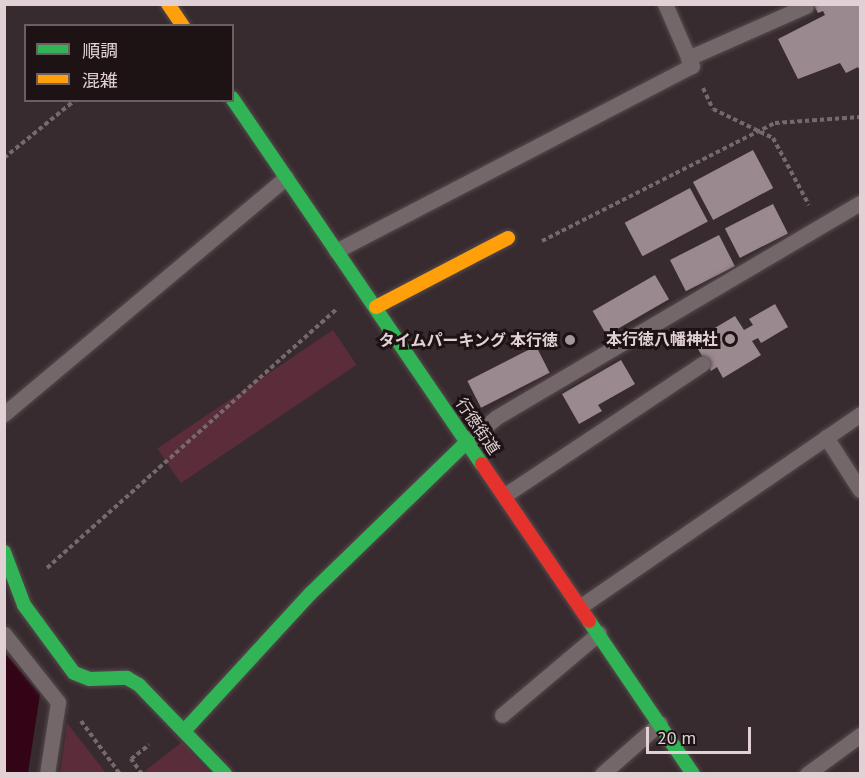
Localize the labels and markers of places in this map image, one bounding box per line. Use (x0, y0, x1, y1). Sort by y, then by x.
place label: 本行徳八幡神社 (606, 329, 718, 349)
place label: タイムパーキング 本行徳 (378, 330, 558, 350)
marker: 本行徳八幡神社 (723, 332, 737, 346)
marker: タイムパーキング 本行徳 (563, 333, 577, 347)

